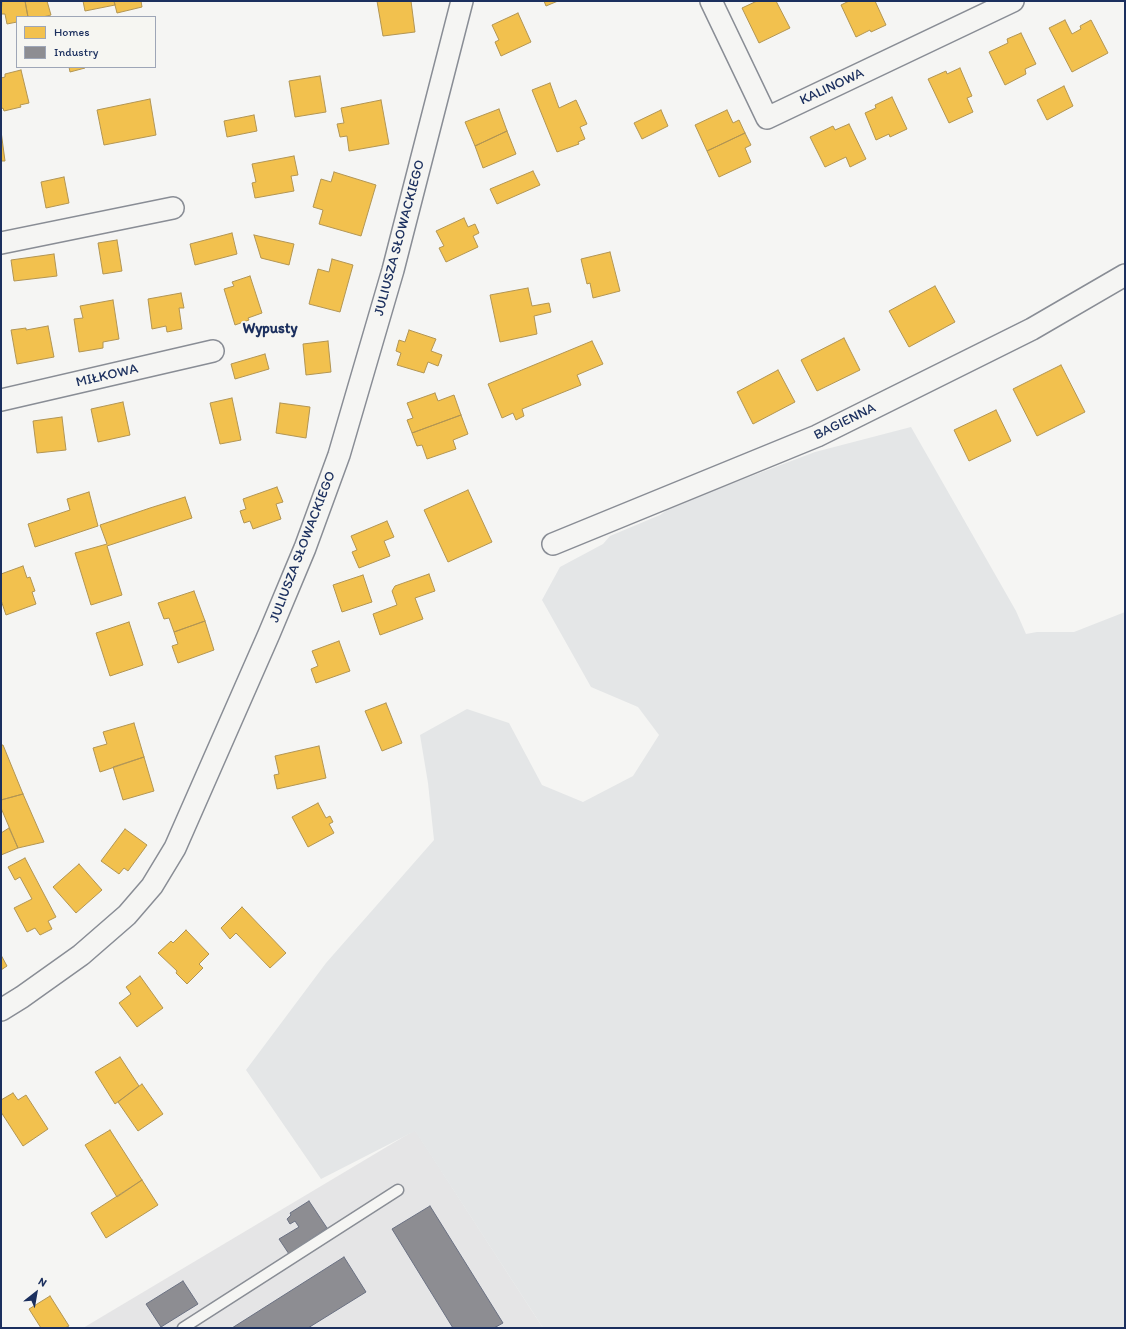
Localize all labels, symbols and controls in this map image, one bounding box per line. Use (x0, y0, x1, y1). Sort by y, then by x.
legend (16, 16, 156, 68)
text: Homes (54, 25, 90, 39)
text: Industry (54, 45, 98, 59)
street label: KALINOWA (797, 65, 867, 109)
street label: JULIUSZA SŁOWACKIEGO (371, 158, 429, 318)
district label: Wypusty (243, 320, 297, 338)
street label: MIŁKOWA (74, 361, 140, 391)
street label: BAGIENNA (811, 400, 879, 444)
street label: JULIUSZA SŁOWACKIEGO (266, 469, 340, 625)
north arrow (16, 1273, 56, 1313)
text: N (36, 1275, 49, 1290)

